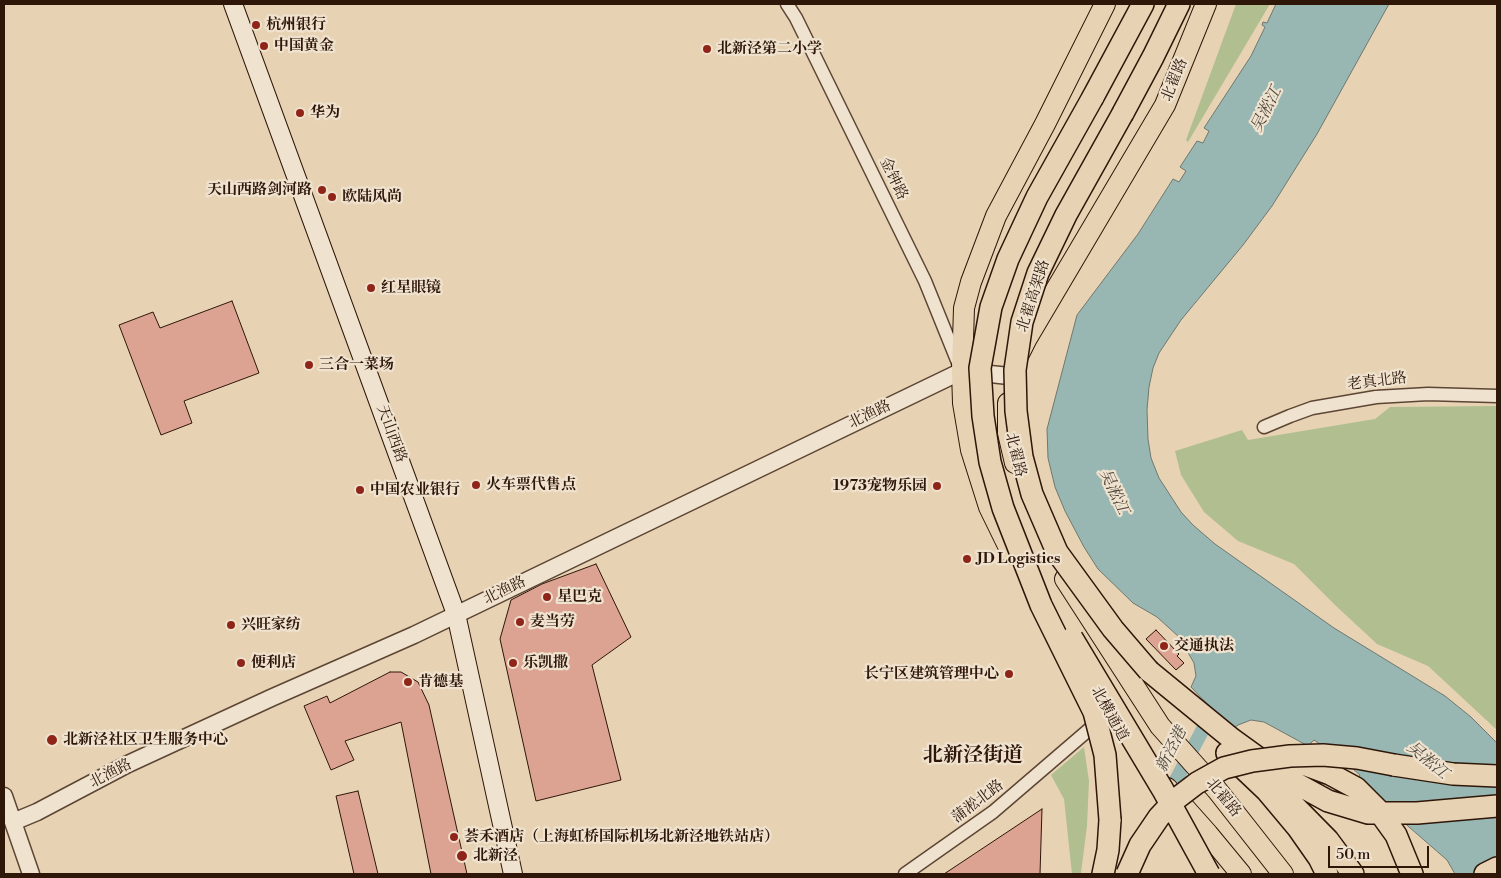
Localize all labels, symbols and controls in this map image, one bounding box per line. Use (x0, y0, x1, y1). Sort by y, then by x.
place label: 杭州银行 (266, 16, 326, 34)
marker: 杭州银行 (250, 19, 262, 31)
place label: 中国黄金 (274, 37, 334, 55)
marker: 中国黄金 (258, 40, 270, 52)
place label: 北新泾第二小学 (717, 40, 822, 58)
marker: 北新泾第二小学 (701, 43, 713, 55)
street label: 北翟路 (1158, 56, 1192, 104)
water label: 吴淞江 (1248, 84, 1286, 136)
place label: 华为 (310, 104, 340, 122)
marker: 华为 (294, 107, 306, 119)
street label: 金钟路 (875, 155, 911, 203)
place label: 天山西路剑河路 (207, 181, 312, 199)
marker: 天山西路剑河路 (316, 184, 328, 196)
place label: 欧陆风尚 (342, 188, 402, 206)
marker: 欧陆风尚 (326, 191, 338, 203)
street label: 北翟高架路 (1014, 258, 1054, 334)
place label: 红星眼镜 (381, 279, 441, 297)
marker: 红星眼镜 (365, 282, 377, 294)
place label: 三合一菜场 (319, 356, 394, 374)
marker: 三合一菜场 (303, 359, 315, 371)
street label: 老真北路 (1346, 369, 1408, 395)
street label: 北渔路 (846, 397, 894, 433)
street label: 天山西路 (372, 403, 410, 465)
street label: 北翟路 (1001, 431, 1029, 479)
water label: 吴淞江 (1094, 466, 1132, 518)
place label: 火车票代售点 (486, 476, 576, 494)
place label: 1973宠物乐园 (833, 477, 927, 495)
marker: 火车票代售点 (470, 479, 482, 491)
marker: 1973宠物乐园 (931, 480, 943, 492)
place label: 中国农业银行 (370, 481, 460, 499)
marker: 中国农业银行 (354, 484, 366, 496)
place label: JD Logistics (977, 550, 1060, 568)
marker: JD Logistics (961, 553, 973, 565)
street label: 北渔路 (481, 573, 529, 609)
place label: 星巴克 (557, 588, 602, 606)
marker: 星巴克 (541, 591, 553, 603)
place label: 麦当劳 (530, 613, 575, 631)
place label: 兴旺家纺 (241, 616, 301, 634)
marker: 麦当劳 (514, 616, 526, 628)
marker: 兴旺家纺 (225, 619, 237, 631)
place label: 交通执法 (1174, 637, 1234, 655)
marker: 交通执法 (1158, 640, 1170, 652)
place label: 便利店 (251, 654, 296, 672)
place label: 乐凯撒 (523, 654, 568, 672)
marker: 便利店 (235, 657, 247, 669)
marker: 乐凯撒 (507, 657, 519, 669)
place label: 长宁区建筑管理中心 (864, 665, 999, 683)
marker: 长宁区建筑管理中心 (1003, 668, 1015, 680)
place label: 肯德基 (418, 673, 463, 691)
marker: 肯德基 (402, 676, 414, 688)
street label: 北横通道 (1087, 683, 1131, 745)
water label: 新泾港 (1153, 724, 1191, 776)
place label: 北新泾社区卫生服务中心 (63, 731, 228, 749)
marker: 北新泾社区卫生服务中心 (45, 733, 59, 747)
water label: 吴淞江 (1402, 738, 1452, 784)
district label: 北新泾街道 (923, 744, 1023, 768)
street label: 北渔路 (87, 756, 135, 792)
street label: 北翟路 (1202, 775, 1244, 821)
street label: 蒲淞北路 (949, 777, 1007, 827)
place label: 荟禾酒店（上海虹桥国际机场北新泾地铁站店） (464, 828, 779, 846)
marker: 荟禾酒店（上海虹桥国际机场北新泾地铁站店） (448, 831, 460, 843)
scale bar (1331, 836, 1432, 868)
text: 50 m (1336, 845, 1370, 864)
place label: 北新泾 (473, 847, 518, 865)
marker: 北新泾 (455, 849, 469, 863)

